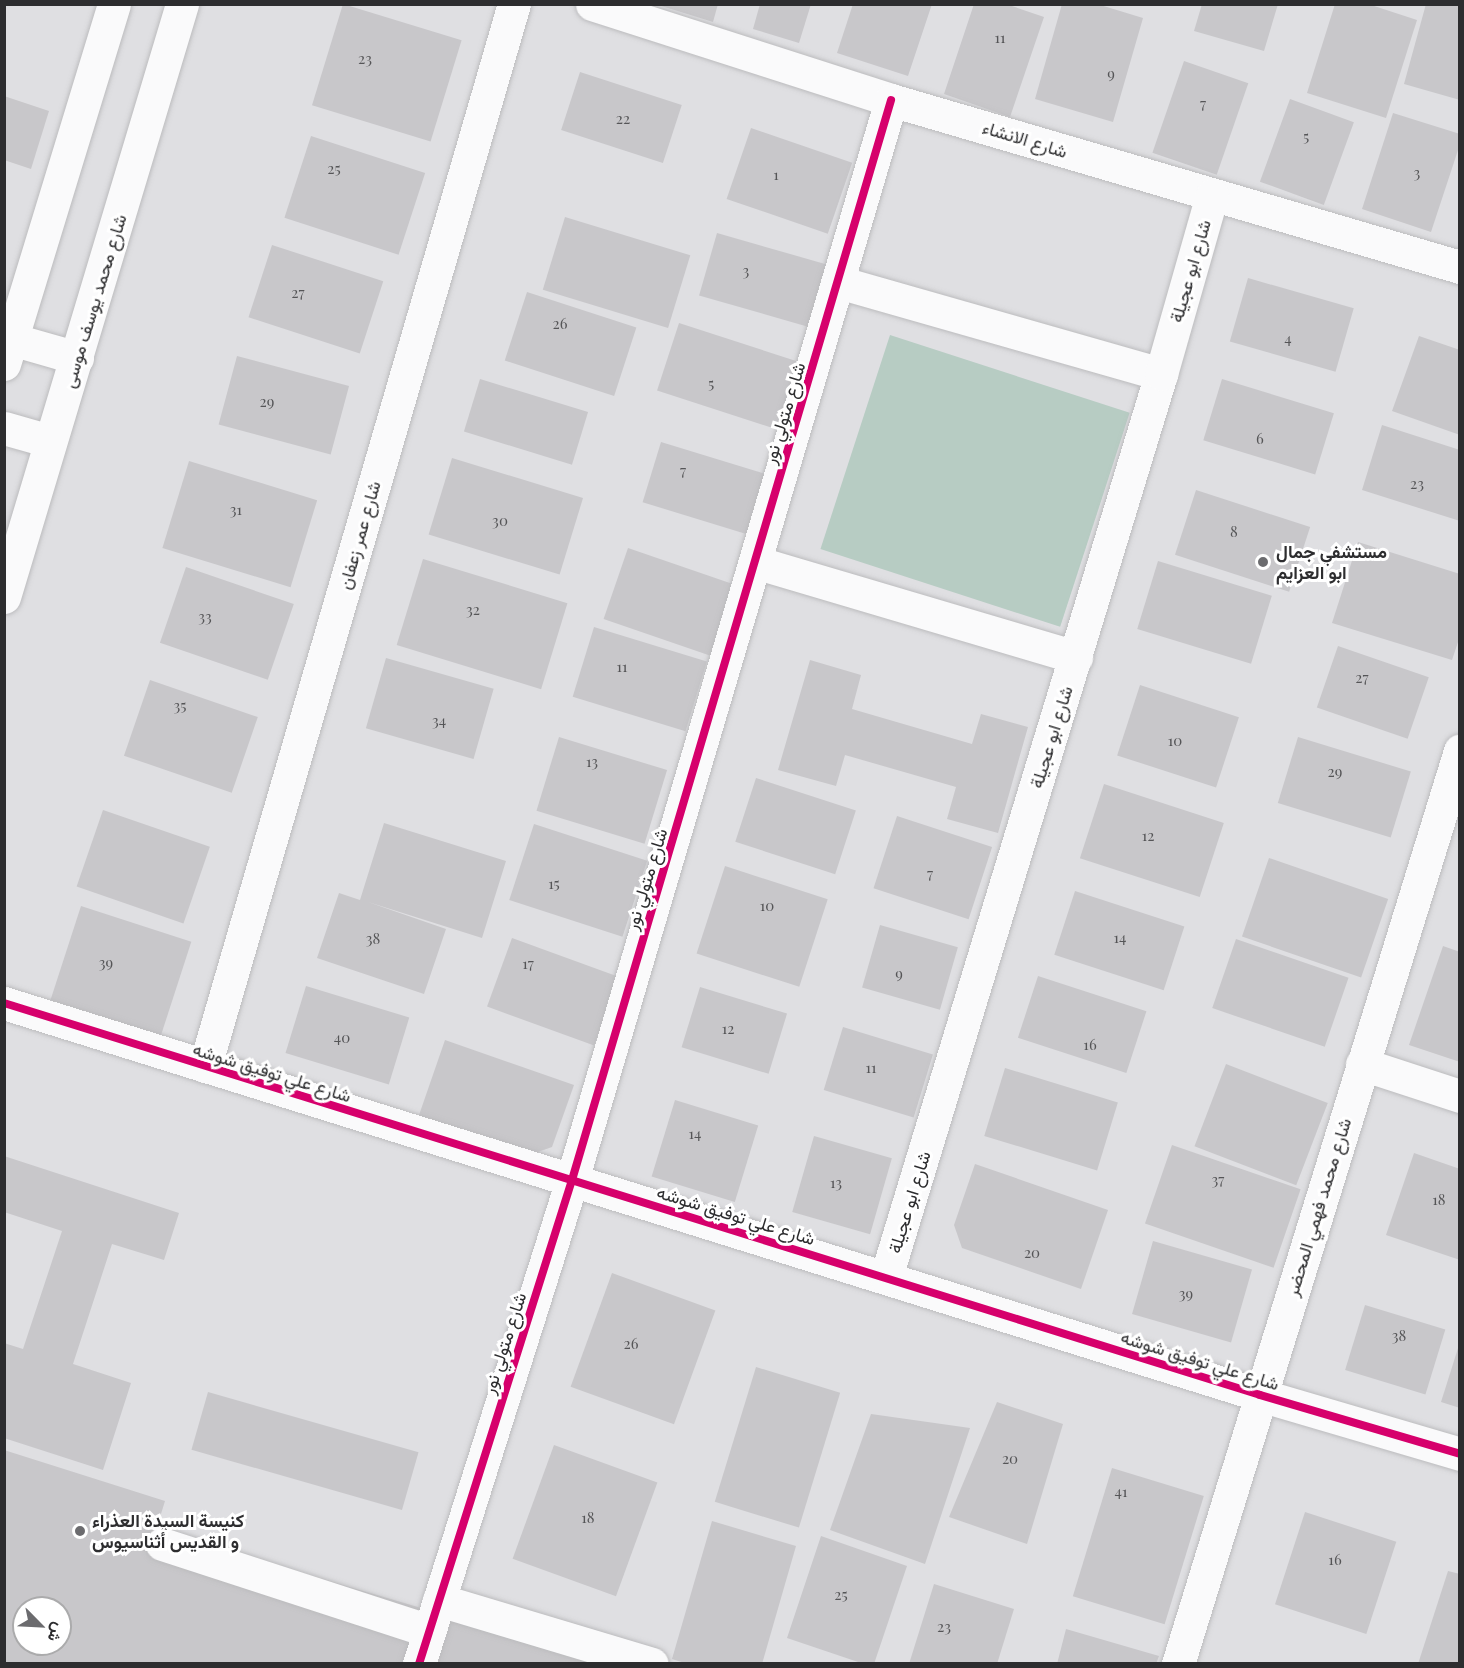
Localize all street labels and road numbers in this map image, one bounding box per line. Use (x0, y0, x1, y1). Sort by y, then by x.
street label: شارع الانشاء (980, 116, 1070, 162)
street label: شارع محمد يوسف موسى (57, 212, 131, 390)
street label: شارع ابو عجيلة (1165, 217, 1215, 325)
street label: شارع متولي نور (758, 359, 810, 467)
street label: شارع عمر زعفان (333, 478, 385, 592)
street label: شارع ابو عجيلة (1025, 683, 1077, 791)
street label: شارع متولي نور (620, 825, 672, 933)
street label: شارع علي توفيق شوشه (190, 1038, 354, 1106)
street label: شارع محمد فهمي المحضر (1281, 1115, 1355, 1299)
street label: شارع ابو عجيلة (883, 1148, 935, 1256)
street label: شارع علي توفيق شوشه (654, 1181, 818, 1249)
street label: شارع متولي نور (477, 1290, 531, 1396)
street label: شارع علي توفيق شوشه (1118, 1326, 1282, 1394)

